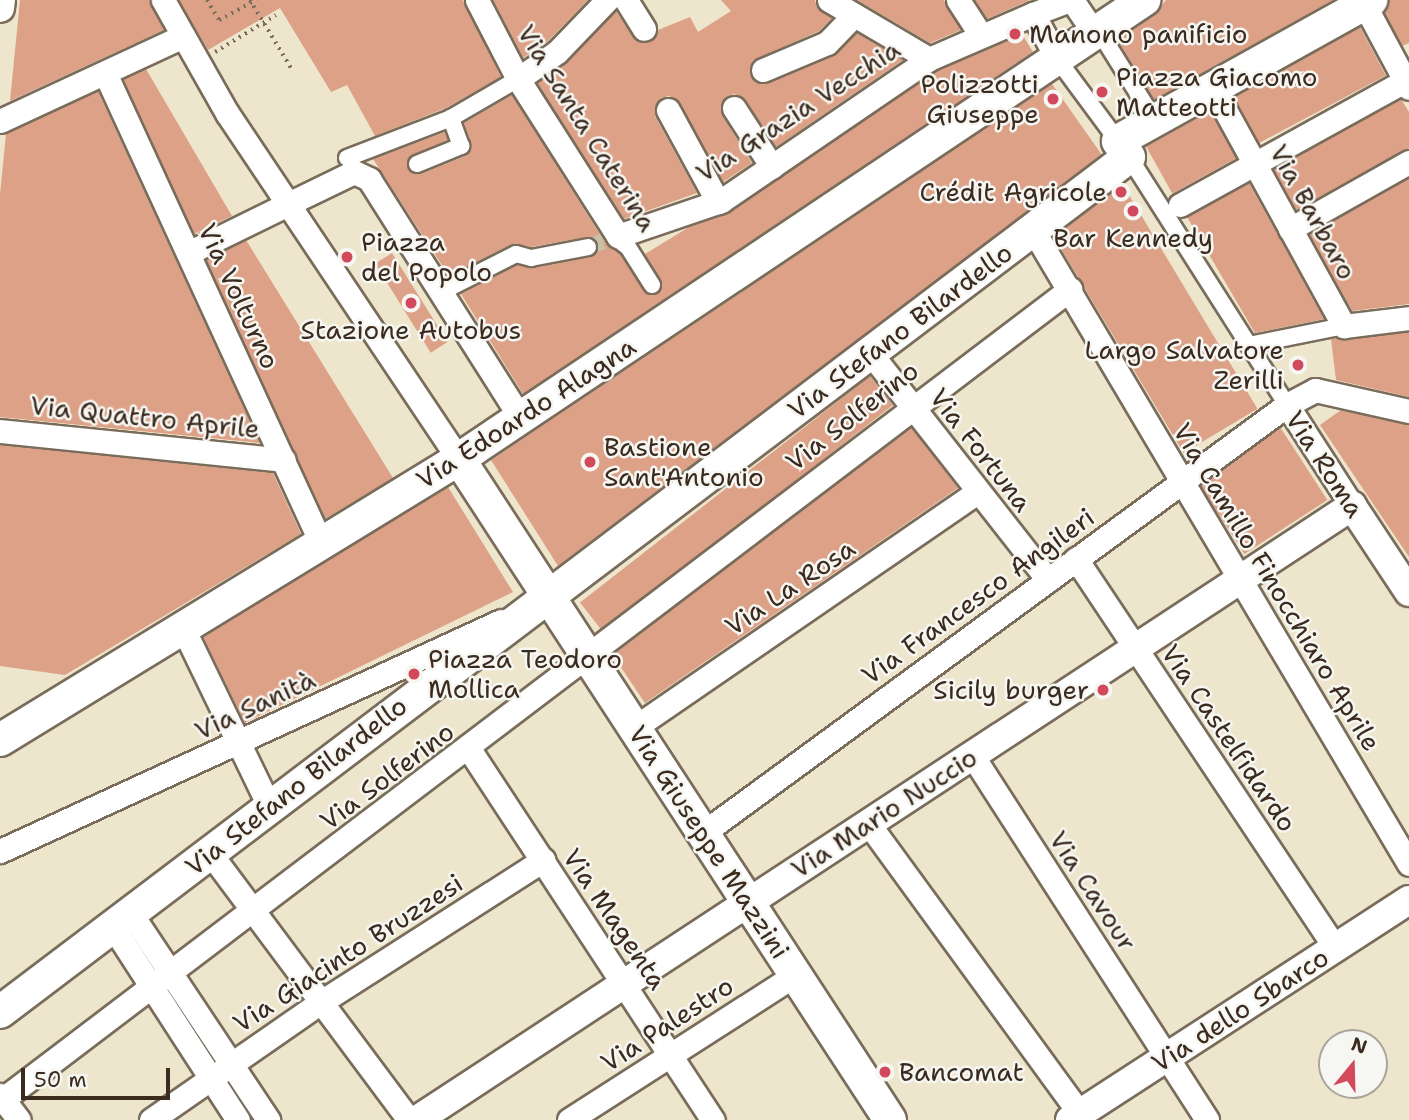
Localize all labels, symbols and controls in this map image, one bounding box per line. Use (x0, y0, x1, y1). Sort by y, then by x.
place label: Manono panificio (1029, 18, 1248, 50)
street label: Via Santa Caterina (511, 19, 663, 237)
marker: Manono panificio (1007, 26, 1023, 42)
street label: Via Grazia Vecchia (690, 33, 906, 189)
place label: Piazza Giacomo Matteotti (1116, 61, 1318, 122)
place label: Polizzotti Giuseppe (921, 68, 1039, 130)
marker: Piazza Giacomo Matteotti (1094, 84, 1110, 100)
marker: Polizzotti Giuseppe (1045, 91, 1061, 107)
street label: Via Barbaro (1263, 139, 1363, 285)
place label: Crédit Agricole (920, 176, 1107, 208)
marker: Crédit Agricole (1113, 184, 1129, 200)
marker: Bar Kennedy (1125, 203, 1141, 219)
street label: Via Volturno (192, 218, 286, 374)
place label: Bar Kennedy (1053, 222, 1213, 254)
place label: Piazza del Popolo (361, 226, 492, 288)
street label: Via Stefano Bilardello (782, 237, 1018, 425)
marker: Piazza del Popolo (339, 249, 355, 265)
marker: Stazione Autobus (403, 295, 419, 311)
place label: Stazione Autobus (301, 314, 521, 346)
street label: Via Edoardo Alagna (411, 331, 641, 495)
place label: Largo Salvatore Zerilli (1085, 334, 1284, 396)
street label: Via Solferino (780, 355, 924, 477)
marker: Largo Salvatore Zerilli (1290, 357, 1306, 373)
street label: Via Fortuna (923, 382, 1039, 518)
street label: Via Quattro Aprile (29, 389, 261, 445)
street label: Via Roma (1279, 405, 1371, 523)
street label: Via Camillo Finocchiaro Aprile (1167, 417, 1387, 757)
place label: Bastione Sant'Antonio (604, 431, 764, 492)
marker: Bastione Sant'Antonio (582, 454, 598, 470)
street label: Via Francesco Angileri (856, 501, 1100, 691)
street label: Via La Rosa (719, 532, 861, 642)
street label: Via Castelfidardo (1155, 638, 1303, 838)
place label: Piazza Teodoro Mollica (428, 643, 622, 704)
street label: Via Sanità (190, 664, 320, 746)
marker: Piazza Teodoro Mollica (406, 666, 422, 682)
place label: Sicily burger (933, 674, 1089, 706)
marker: Sicily burger (1095, 682, 1111, 698)
street label: Via Stefano Bilardello (179, 690, 413, 882)
street label: Via Solferino (314, 716, 460, 836)
street label: Via Giuseppe Mazzini (622, 720, 796, 964)
street label: Via Mario Nuccio (785, 741, 983, 885)
street label: Via Cavour (1043, 825, 1143, 957)
street label: Via Magenta (556, 843, 674, 995)
street label: Via Giacinto Bruzzesi (227, 867, 469, 1039)
street label: Via dello Sbarco (1146, 941, 1334, 1079)
street label: Via Palestro (595, 970, 739, 1078)
north arrow (1318, 1029, 1388, 1099)
text: N (1348, 1031, 1371, 1060)
scale bar (24, 1054, 173, 1098)
place label: Bancomat (899, 1056, 1024, 1088)
marker: Bancomat (877, 1064, 893, 1080)
text: 50 m (34, 1066, 87, 1094)

